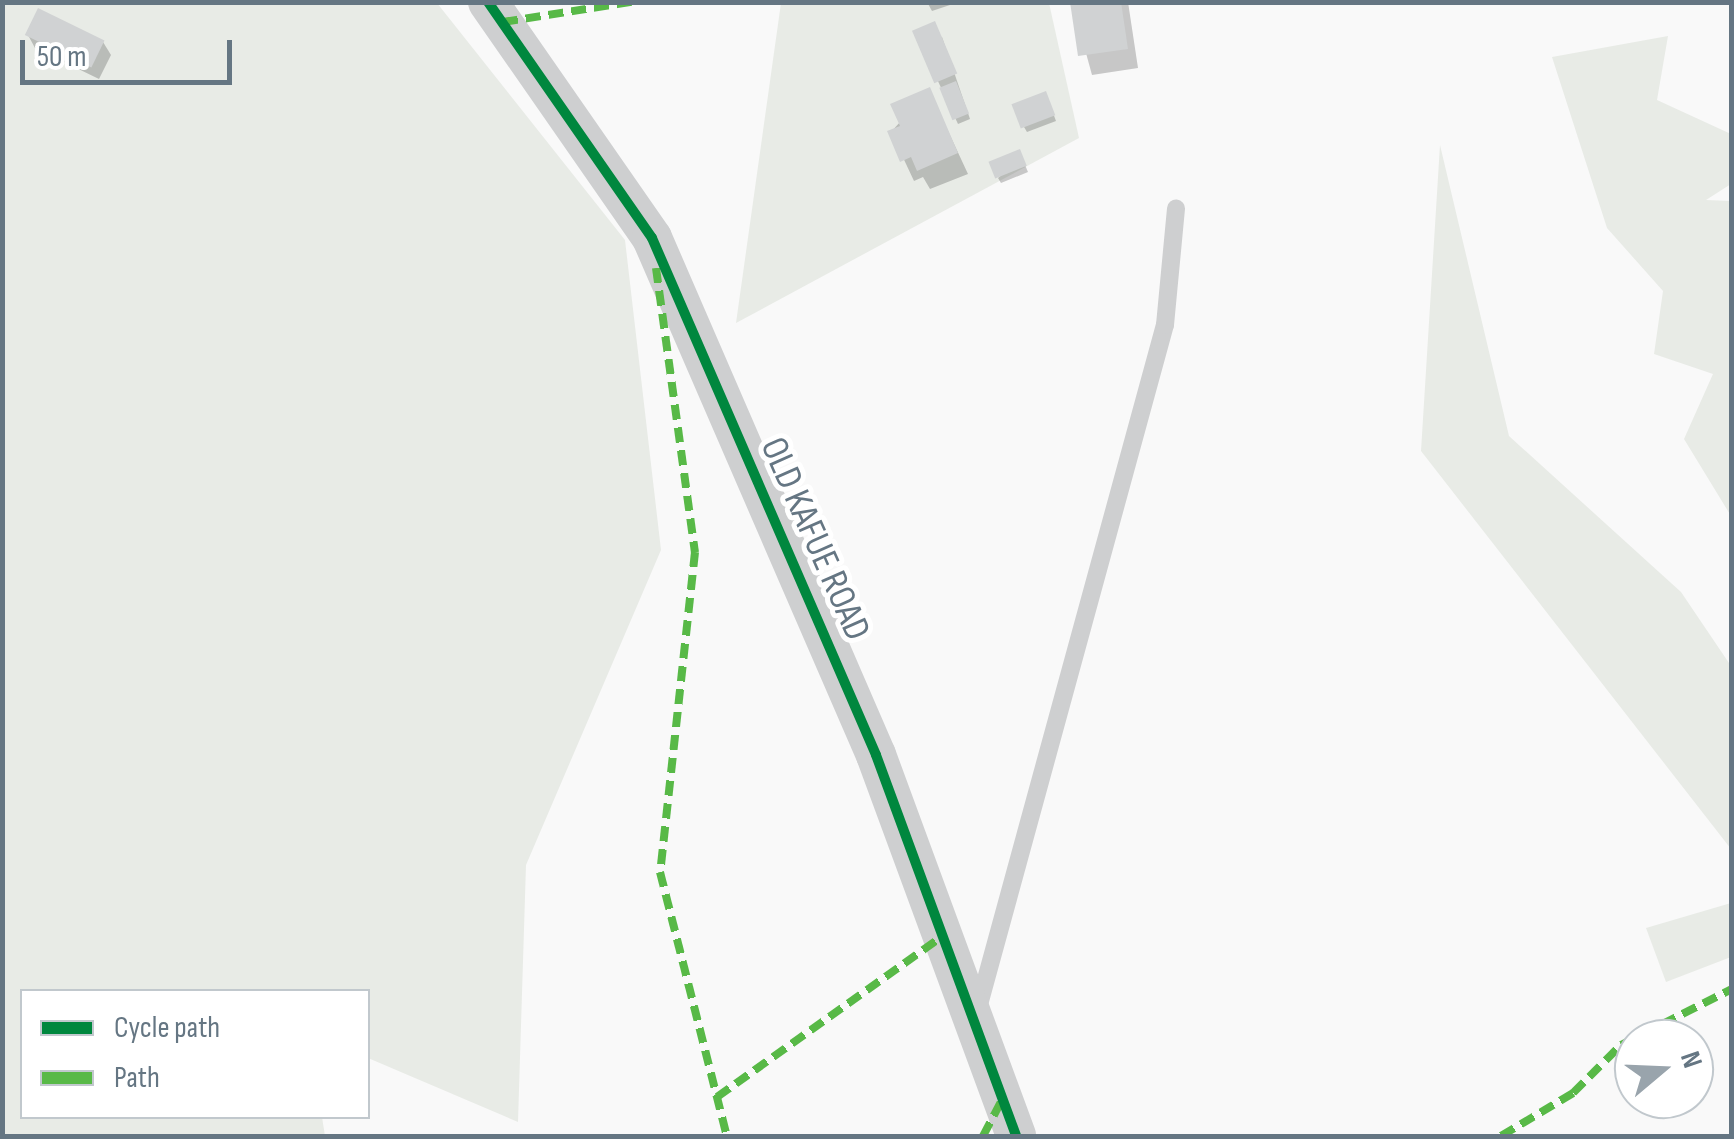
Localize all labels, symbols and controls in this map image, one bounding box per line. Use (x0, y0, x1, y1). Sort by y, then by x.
scale bar (25, 20, 238, 82)
text: 50 m (37, 39, 86, 75)
street label: OLD KAFUE ROAD (750, 431, 880, 647)
legend (20, 989, 370, 1119)
text: Cycle path (114, 1010, 220, 1046)
north arrow (1614, 1019, 1714, 1119)
text: N (1673, 1047, 1709, 1072)
text: Path (114, 1060, 160, 1096)

